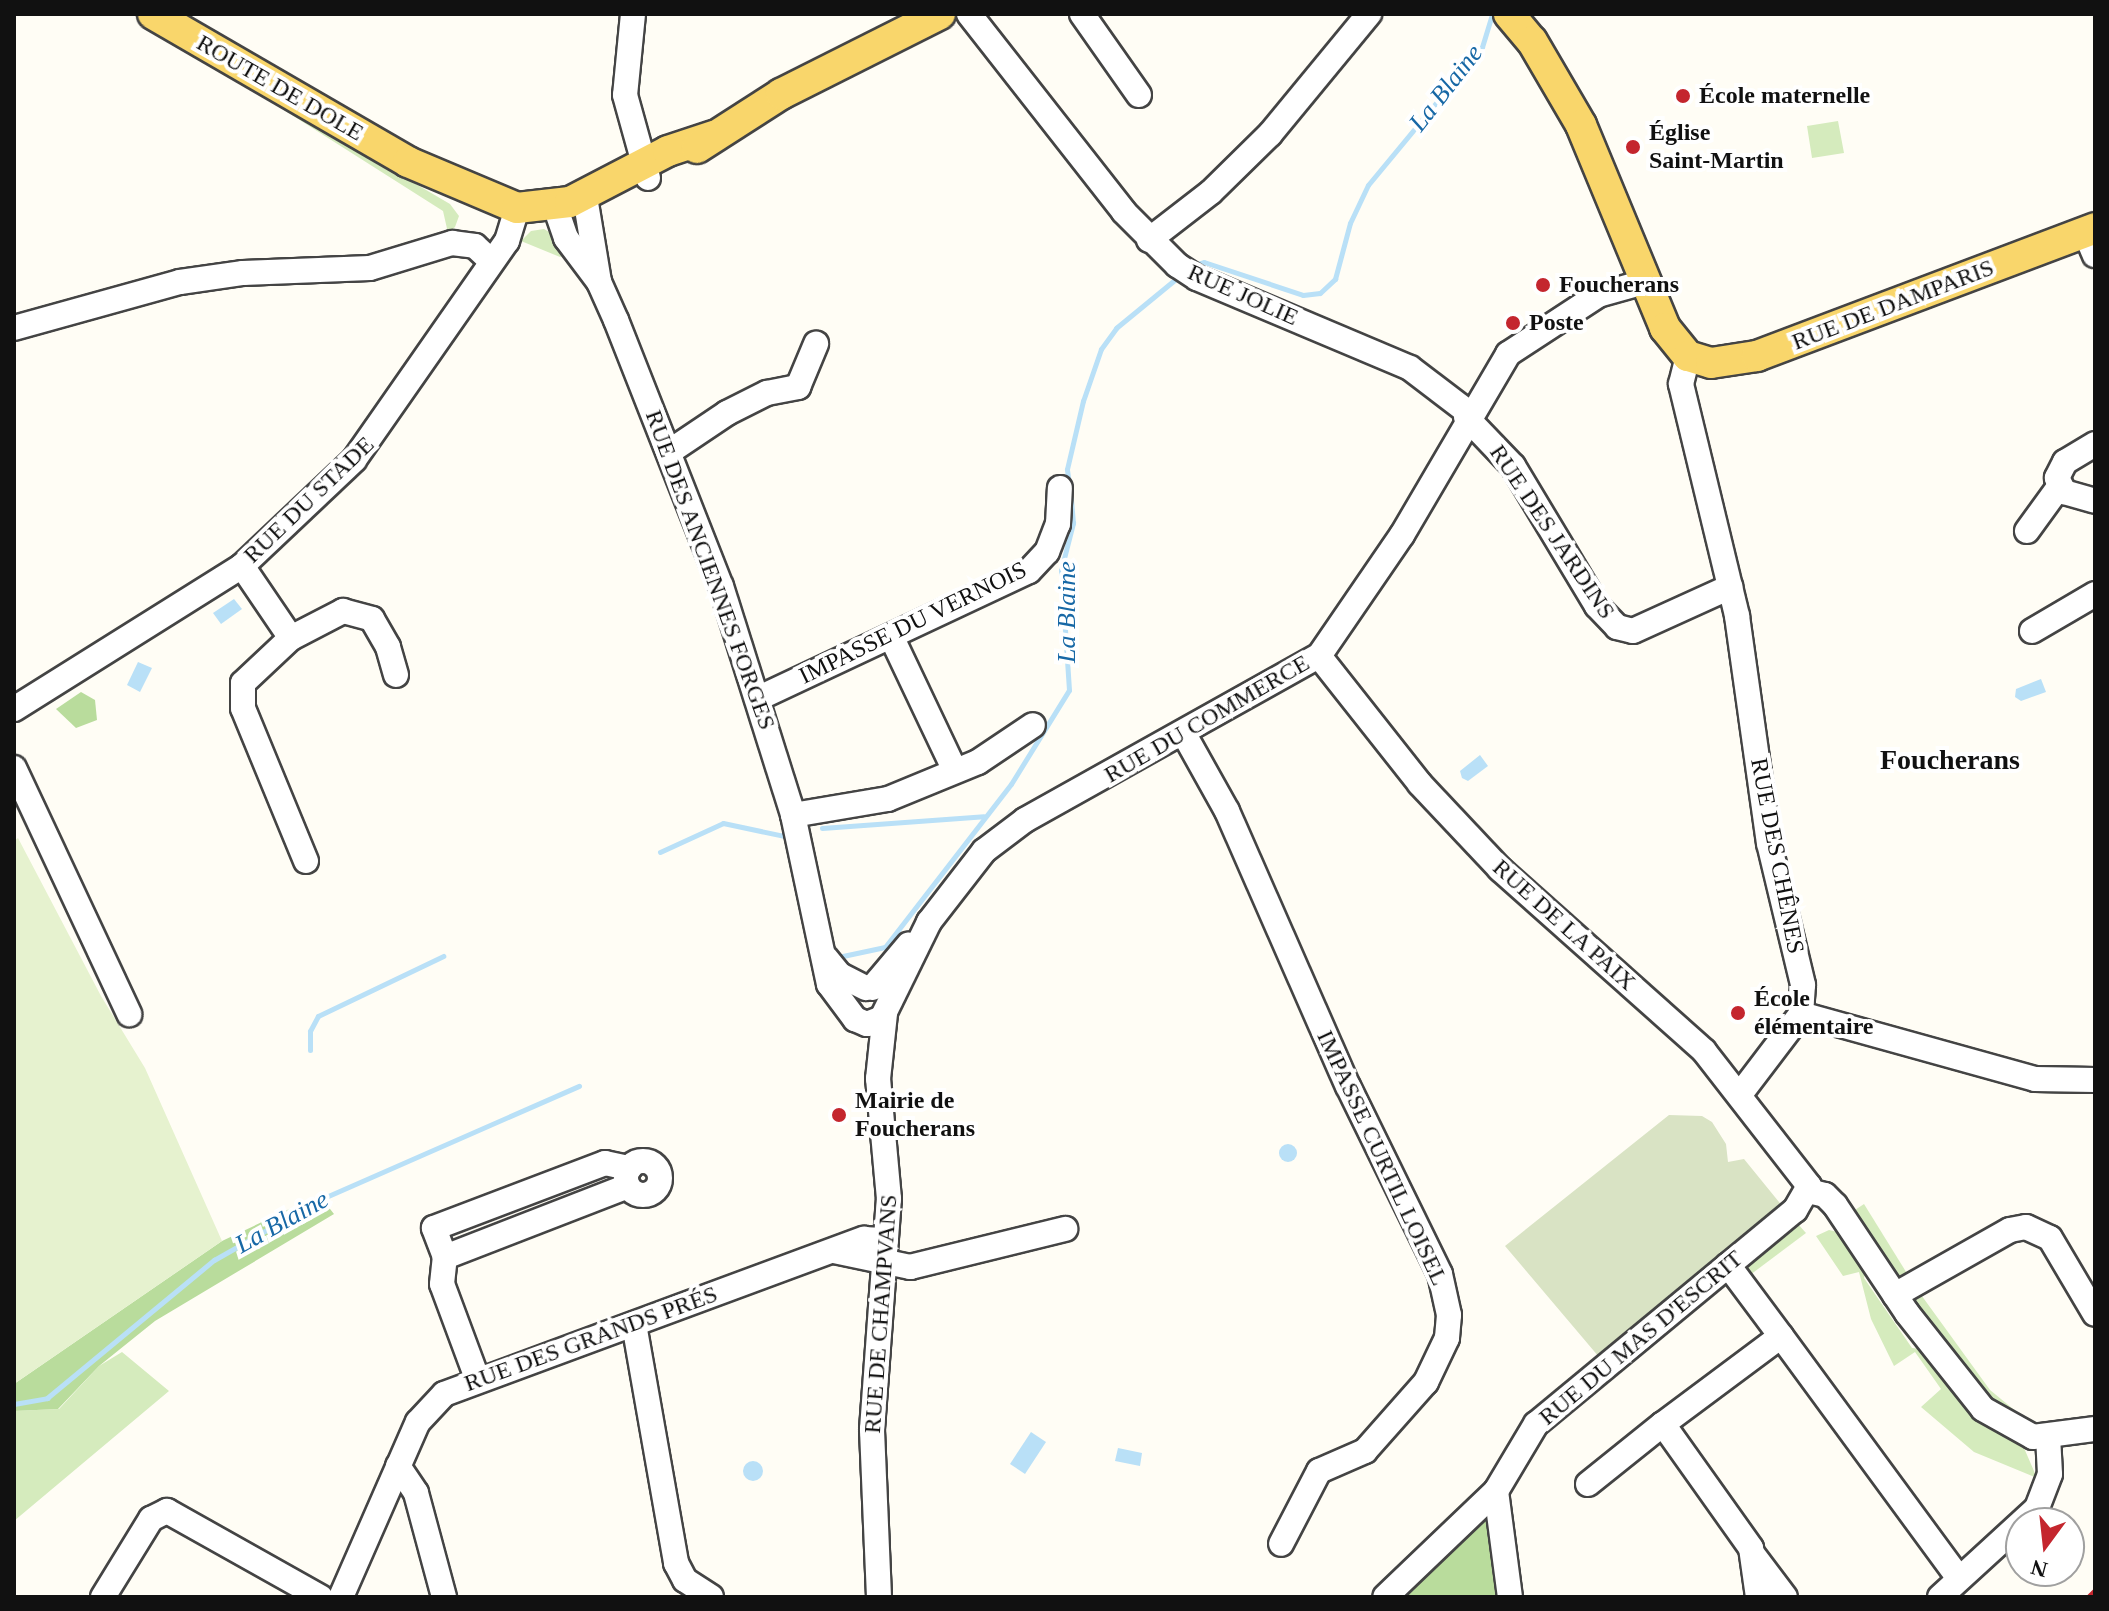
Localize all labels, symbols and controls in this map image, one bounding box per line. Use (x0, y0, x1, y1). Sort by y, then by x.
street label: ROUTE DE DOLE (191, 29, 369, 147)
water label: La Blaine (1402, 38, 1490, 138)
place label: École maternelle (1699, 82, 1870, 110)
marker: École maternelle (1674, 87, 1692, 105)
place label: Église Saint-Martin (1649, 119, 1784, 175)
marker: Église Saint-Martin (1624, 138, 1642, 156)
street label: RUE DE DAMPARIS (1788, 253, 1998, 357)
street label: RUE JOLIE (1183, 258, 1303, 332)
place label: Foucherans (1559, 271, 1679, 299)
marker: Foucherans (1534, 276, 1552, 294)
place label: Poste (1529, 309, 1584, 337)
marker: Poste (1504, 314, 1522, 332)
street label: RUE DES ANCIENNES FORGES (638, 406, 782, 734)
street label: RUE DU STADE (238, 431, 380, 569)
street label: RUE DES JARDINS (1483, 439, 1621, 625)
street label: IMPASSE DU VERNOIS (794, 555, 1032, 691)
water label: La Blaine (1051, 561, 1083, 663)
street label: RUE DU COMMERCE (1099, 649, 1315, 789)
district label: Foucherans (1880, 743, 2020, 777)
street label: RUE DES CHÊNES (1744, 756, 1810, 956)
street label: RUE DE LA PAIX (1486, 853, 1642, 997)
place label: École élémentaire (1754, 985, 1873, 1041)
marker: École élémentaire (1729, 1004, 1747, 1022)
street label: IMPASSE CURTIL LOISEL (1310, 1025, 1454, 1291)
place label: Mairie de Foucherans (855, 1087, 975, 1143)
marker: Mairie de Foucherans (830, 1106, 848, 1124)
water label: La Blaine (230, 1184, 334, 1260)
street label: RUE DE CHAMPVANS (858, 1193, 904, 1435)
street label: RUE DU MAS D'ESCRIT (1533, 1244, 1749, 1432)
street label: RUE DES GRANDS PRÉS (460, 1280, 722, 1398)
north arrow (2005, 1507, 2085, 1587)
text: N (2028, 1555, 2050, 1583)

